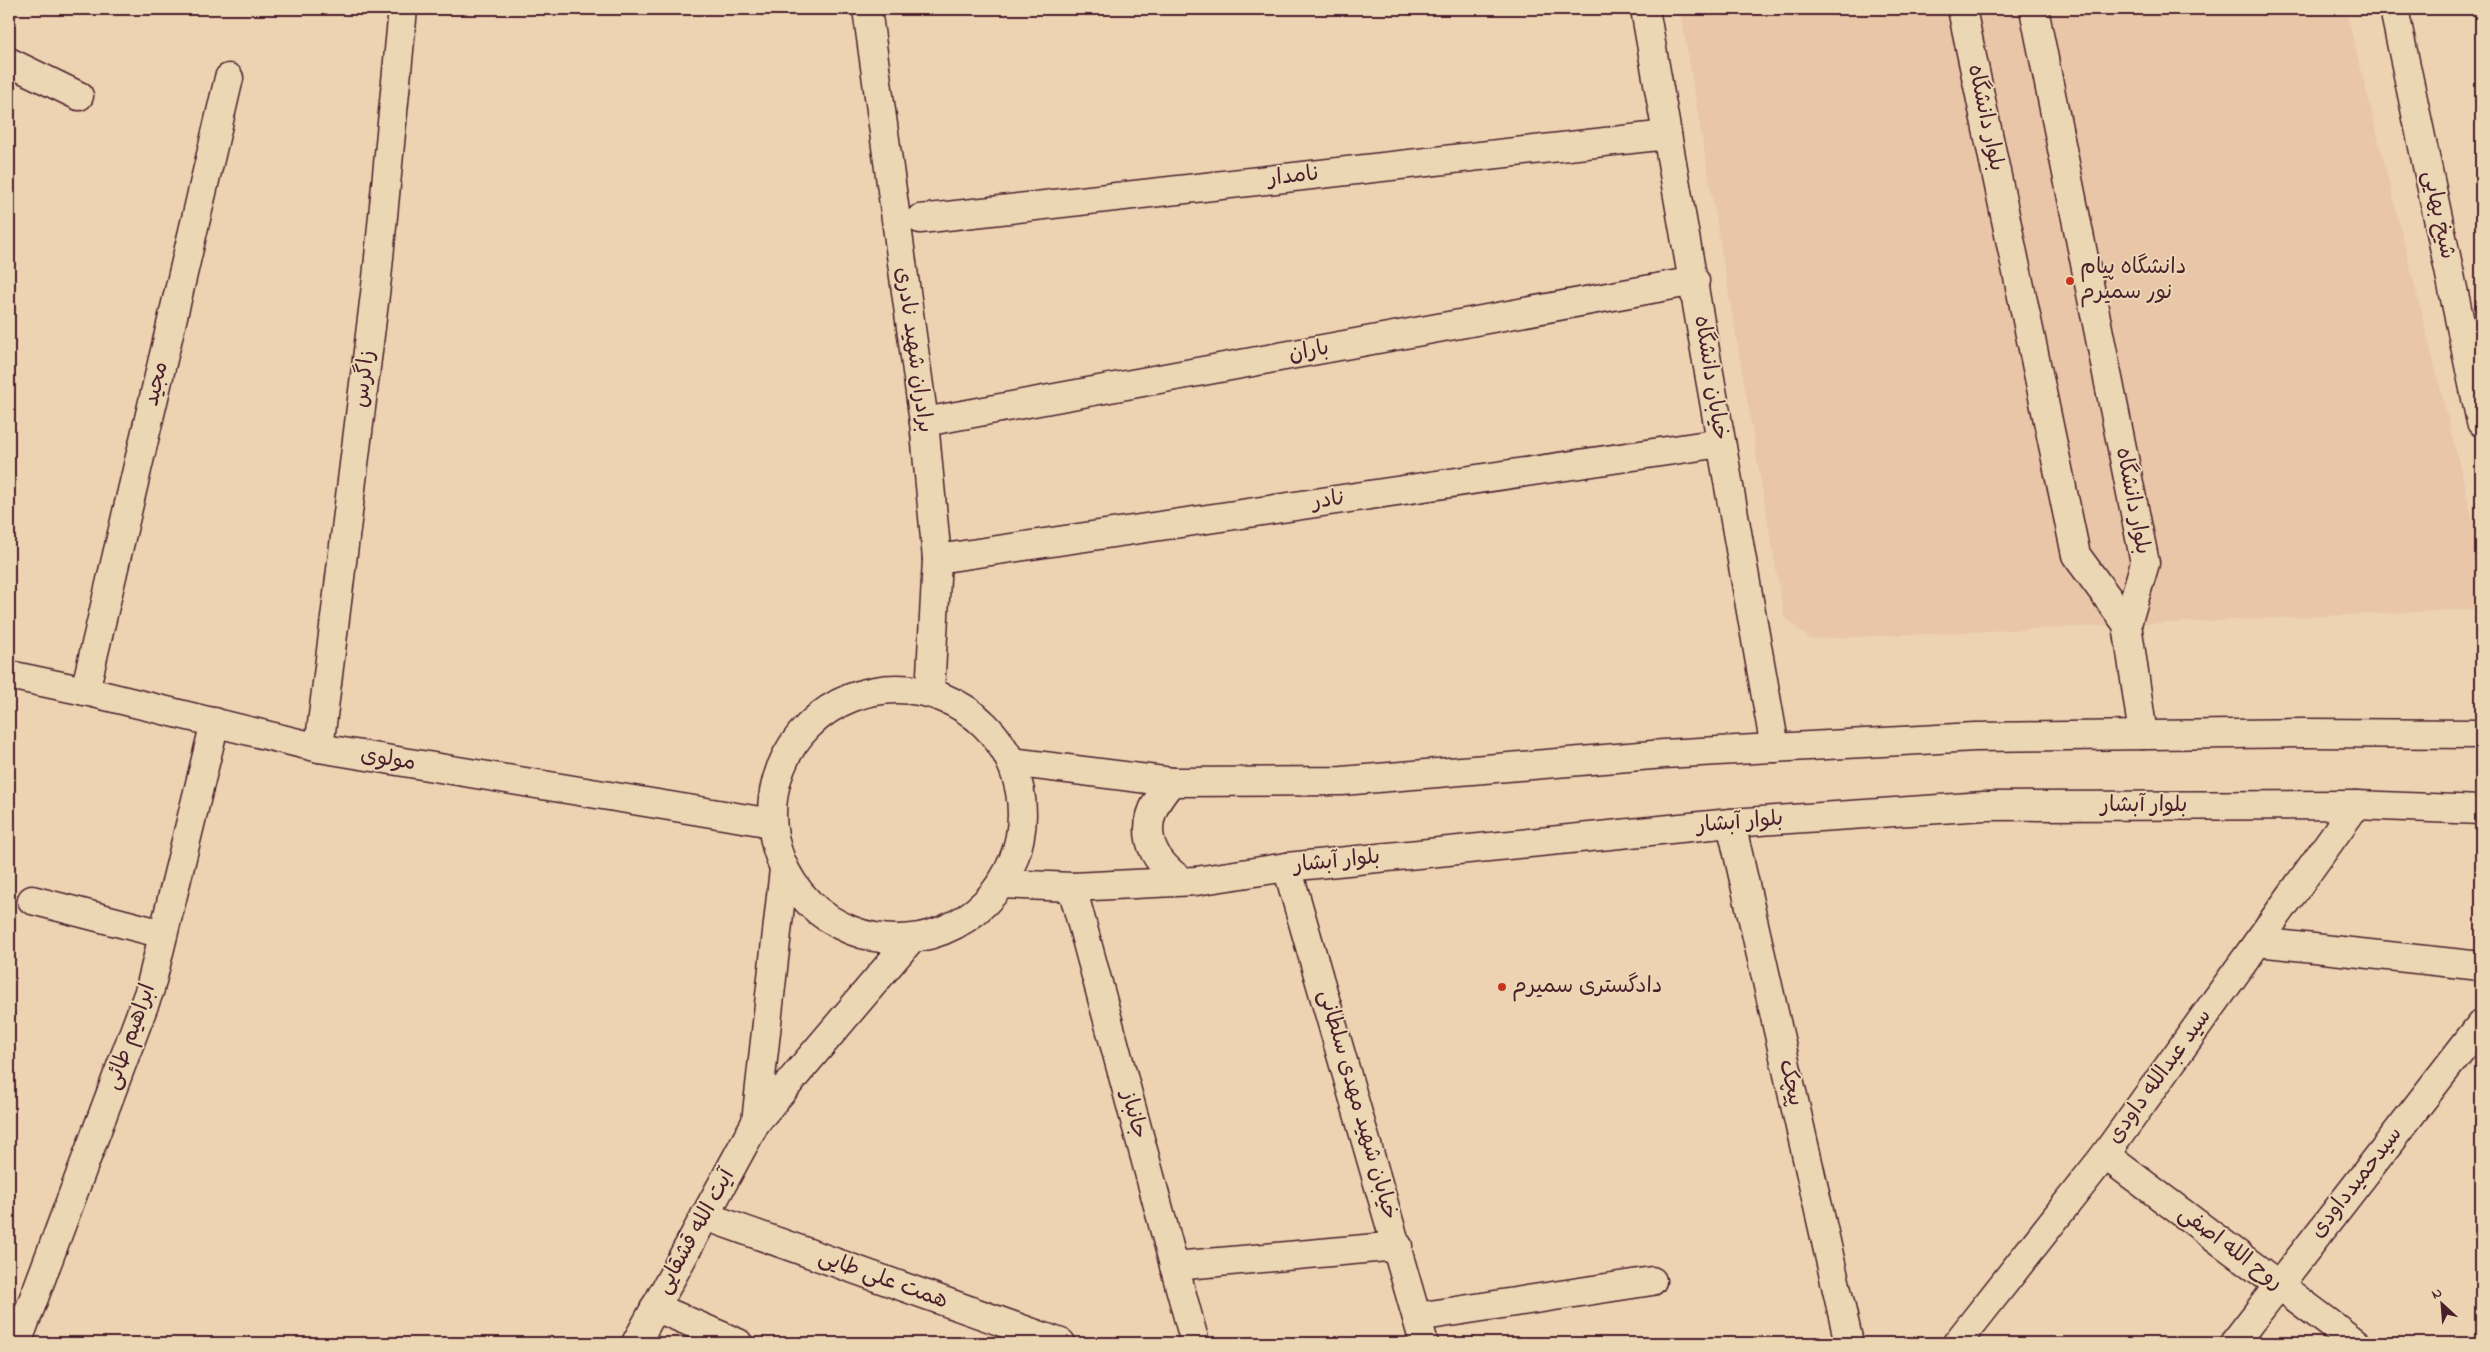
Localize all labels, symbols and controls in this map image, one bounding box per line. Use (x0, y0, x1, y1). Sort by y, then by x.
street label: بلوار دانشگاه (1958, 62, 2012, 174)
street label: نامدار (1265, 158, 1321, 196)
street label: شیخ بهایی (2413, 168, 2463, 262)
place label: دانشگاه پیام نور سمیرم (2080, 252, 2186, 309)
street label: برادران شهید نادری (886, 265, 940, 435)
marker: دانشگاه پیام نور سمیرم (2064, 275, 2076, 287)
street label: خیابان دانشگاه (1684, 313, 1736, 443)
street label: باران (1286, 333, 1332, 371)
street label: زاگرس (346, 348, 384, 410)
street label: مجید (136, 358, 178, 410)
street label: بلوار دانشگاه (2106, 445, 2158, 557)
street label: نادر (1308, 483, 1348, 519)
street label: مولوی (358, 740, 418, 780)
street label: بلوار آبشار (2099, 790, 2187, 822)
street label: بلوار آبشار (1693, 803, 1785, 843)
street label: بلوار آبشار (1290, 842, 1382, 883)
place label: دادگستری سمیرم (1512, 971, 1662, 1003)
street label: ابراهیم طائی (97, 979, 165, 1095)
marker: دادگستری سمیرم (1496, 981, 1508, 993)
street label: خیابان شهید مهدی سلطانی (1309, 986, 1405, 1224)
street label: سید عبدالله داودی (2100, 1003, 2220, 1151)
street label: پیچک (1769, 1057, 1811, 1109)
street label: جانباز (1111, 1085, 1155, 1143)
street label: سیدحمیدداودی (2303, 1120, 2411, 1246)
street label: آیت الله قشقایی (648, 1162, 744, 1300)
street label: روح الله اصفی (2171, 1199, 2289, 1299)
street label: همت علی طایی (814, 1242, 952, 1318)
north arrow (2418, 1280, 2468, 1330)
text: N (2428, 1282, 2446, 1305)

